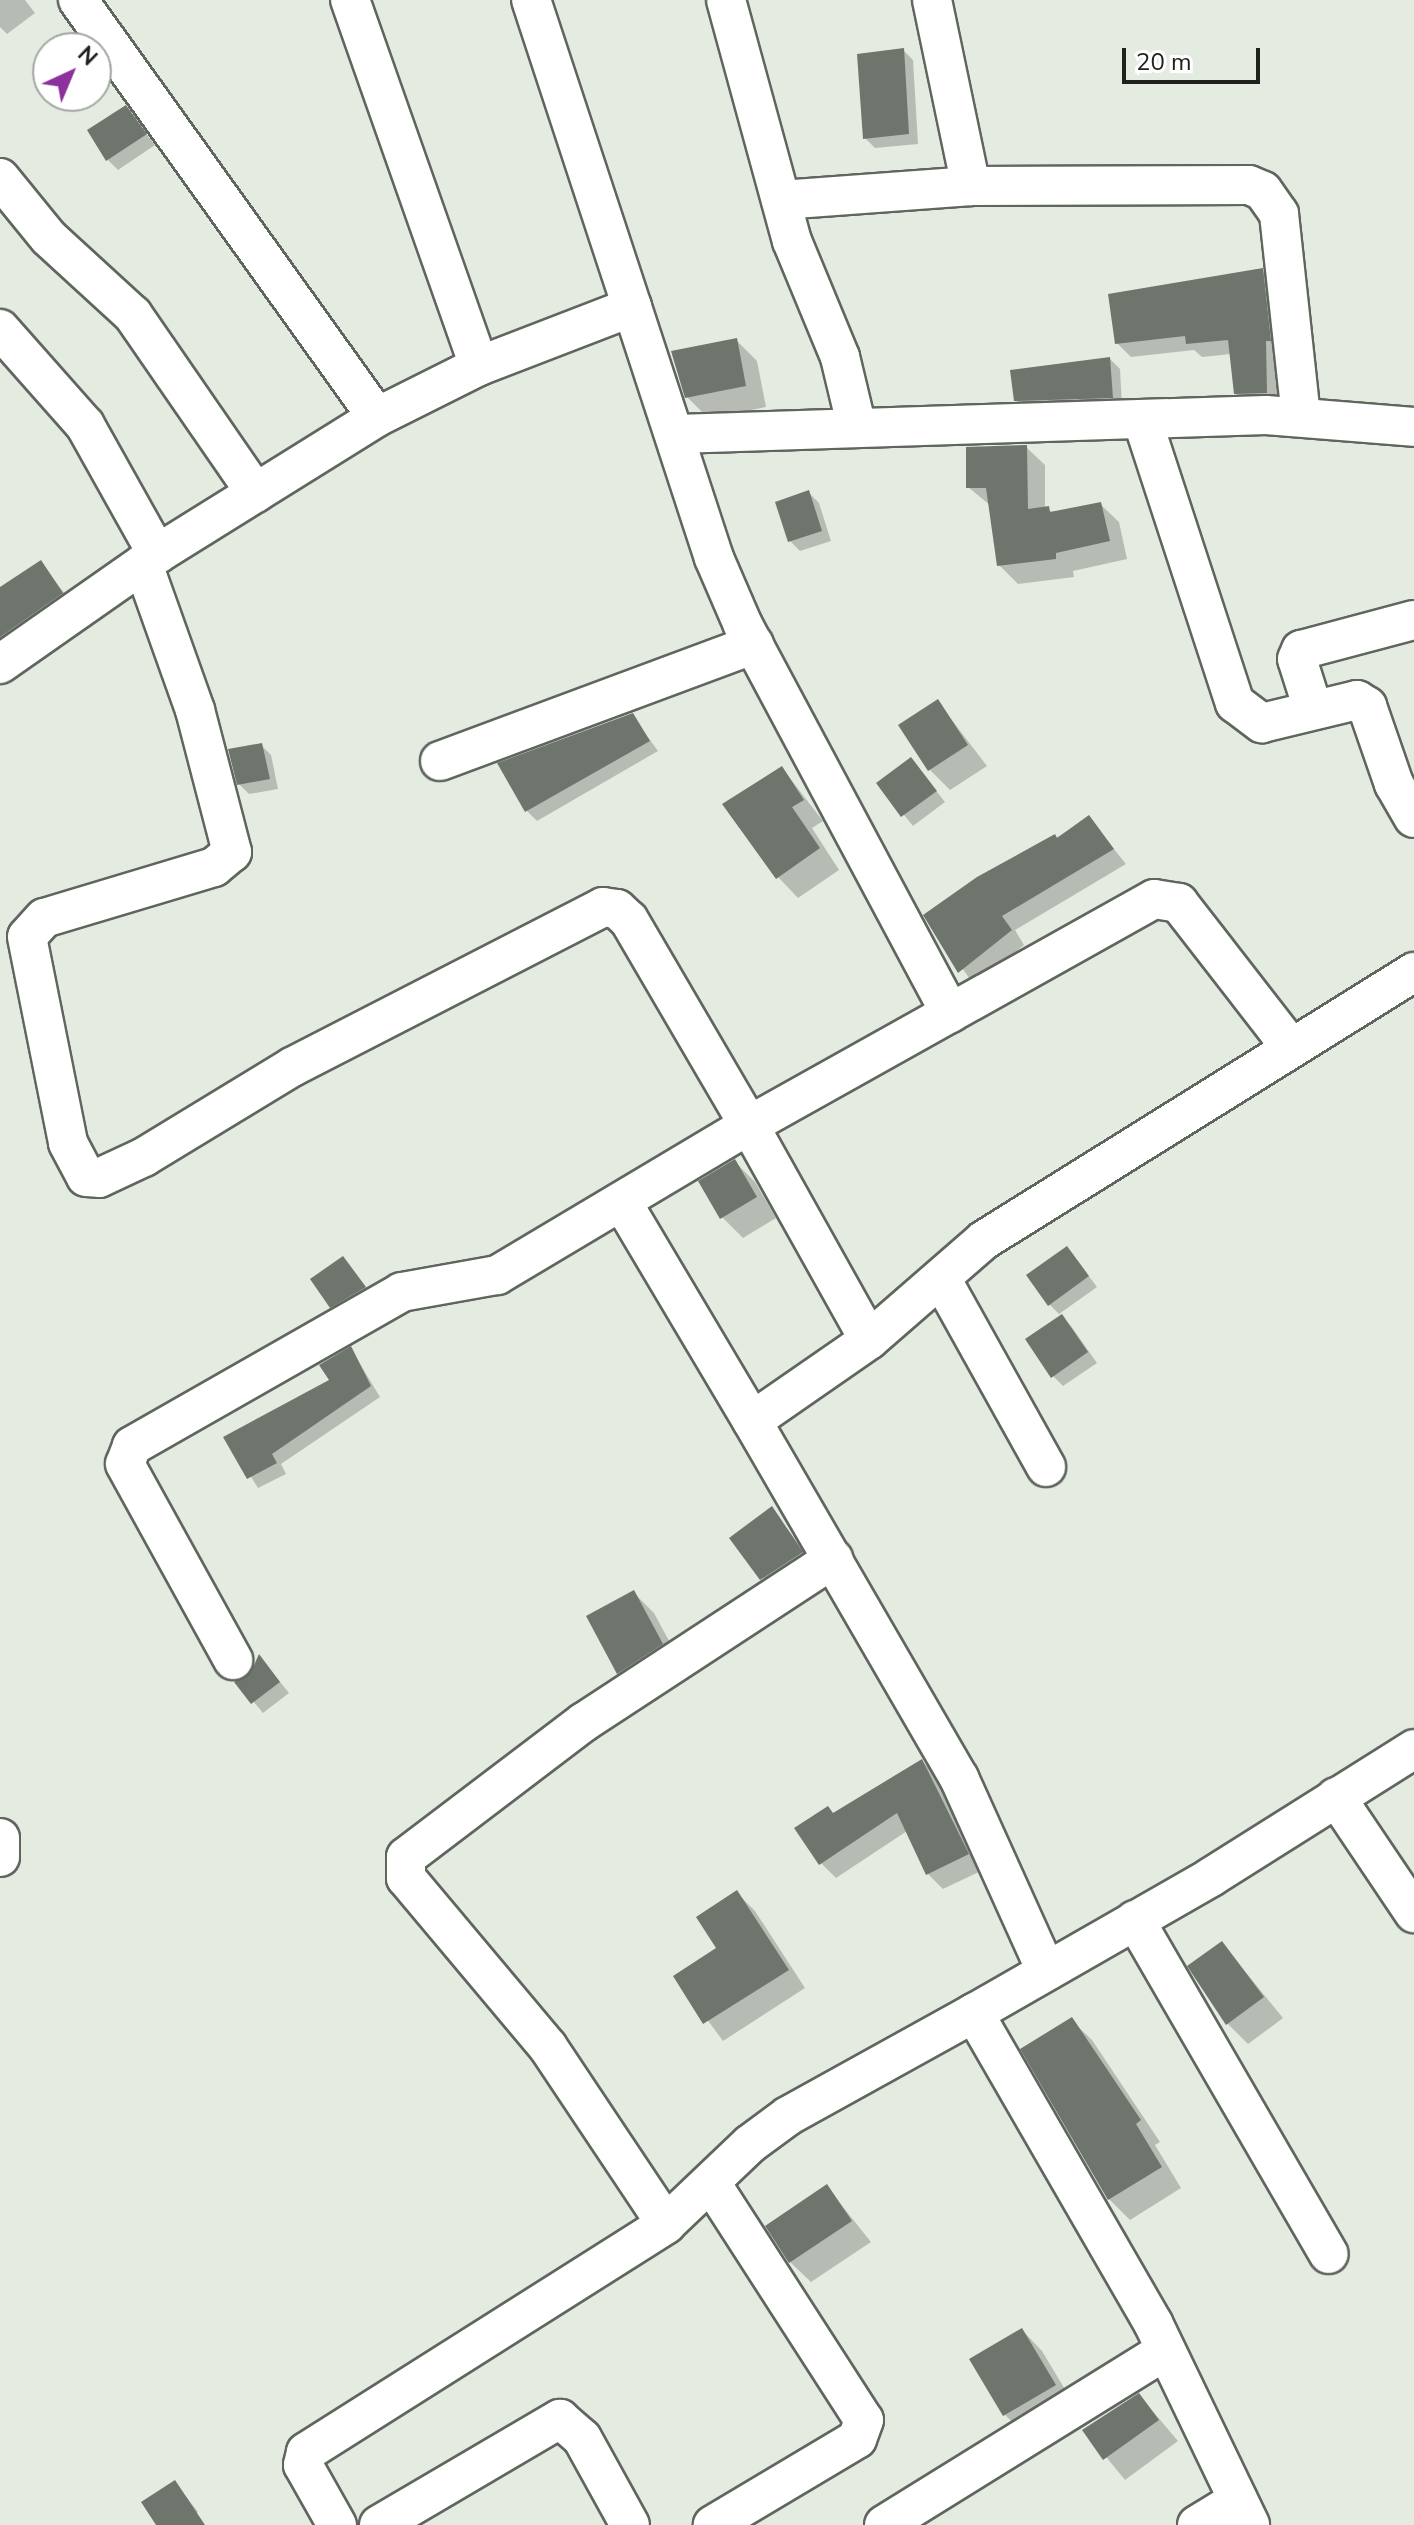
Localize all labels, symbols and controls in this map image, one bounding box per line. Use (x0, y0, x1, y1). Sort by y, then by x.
north arrow (32, 32, 112, 112)
scale bar (1126, 32, 1264, 82)
text: N (71, 40, 104, 73)
text: 20 m (1136, 46, 1192, 78)

